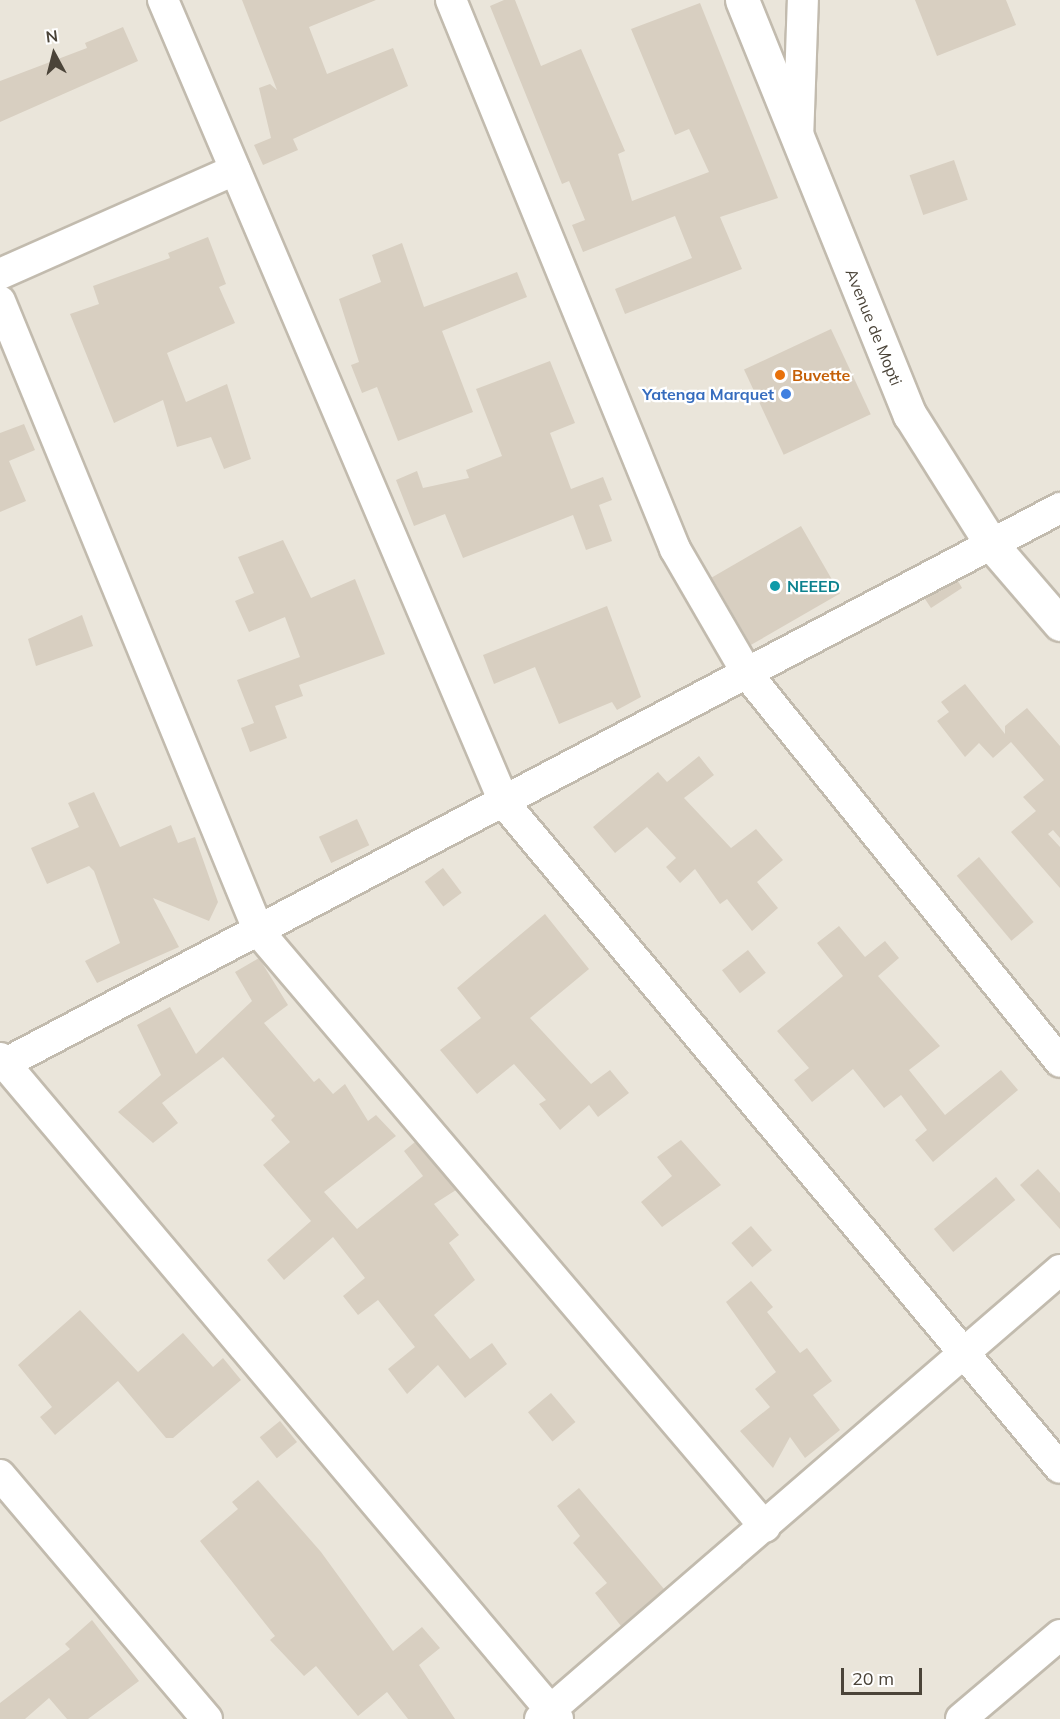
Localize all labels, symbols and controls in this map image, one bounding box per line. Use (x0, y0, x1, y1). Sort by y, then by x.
north arrow (24, 24, 84, 84)
text: N (45, 25, 59, 47)
street label: Avenue de Mopti (842, 266, 906, 388)
place label: Buvette (792, 365, 850, 385)
marker: Buvette (773, 368, 787, 382)
place label: Yatenga Marquet (642, 384, 774, 404)
marker: Yatenga Marquet (779, 387, 793, 401)
place label: NEEED (787, 576, 840, 596)
marker: NEEED (768, 579, 782, 593)
scale bar (844, 1656, 925, 1694)
text: 20 m (852, 1667, 894, 1690)

